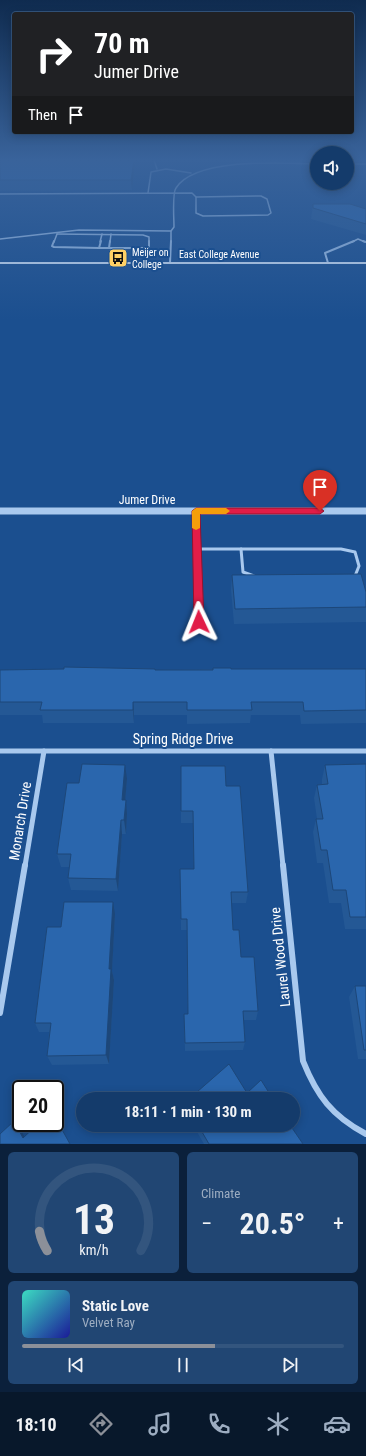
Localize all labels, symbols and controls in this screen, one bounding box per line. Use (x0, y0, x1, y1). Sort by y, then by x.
text: 70 m (94, 27, 150, 60)
icon: right (28, 28, 80, 80)
text: Jumer Drive (94, 61, 179, 82)
icon: arrive (65, 104, 87, 126)
text: Then (28, 106, 57, 124)
map controls (310, 146, 354, 190)
button: sound (310, 146, 354, 190)
bus stop icon: Meijer on College (107, 247, 129, 269)
place label: Meijer on College (132, 247, 169, 270)
street label: East College Avenue (179, 249, 259, 260)
pin (303, 470, 337, 511)
icon: arrive (309, 476, 331, 498)
street label: Jumer Drive (119, 493, 176, 507)
position arrow (178, 601, 220, 643)
street label: Spring Ridge Drive (133, 731, 234, 747)
street label: Monarch Drive (6, 780, 34, 862)
street label: Laurel Wood Drive (267, 906, 293, 1007)
speed limit sign: 20 (12, 1080, 64, 1132)
text: 18:11 · 1 min · 130 m (124, 1103, 252, 1121)
text: Climate (201, 1186, 240, 1201)
text: 13 (72, 1194, 115, 1243)
text: 20.5° (240, 1206, 305, 1241)
text: − (201, 1211, 212, 1236)
text: + (333, 1211, 344, 1236)
text: km/h (79, 1241, 108, 1257)
text: Static Love (82, 1297, 149, 1315)
text: Velvet Ray (82, 1315, 135, 1330)
icon: previous (65, 1354, 87, 1376)
icon: pause (172, 1354, 194, 1376)
icon: next (279, 1354, 301, 1376)
icon: directions (87, 1410, 115, 1438)
icon: music (146, 1410, 174, 1438)
icon: phone (205, 1410, 233, 1438)
icon: climate (264, 1410, 292, 1438)
icon: car (323, 1410, 351, 1438)
text: 18:10 (15, 1414, 57, 1435)

